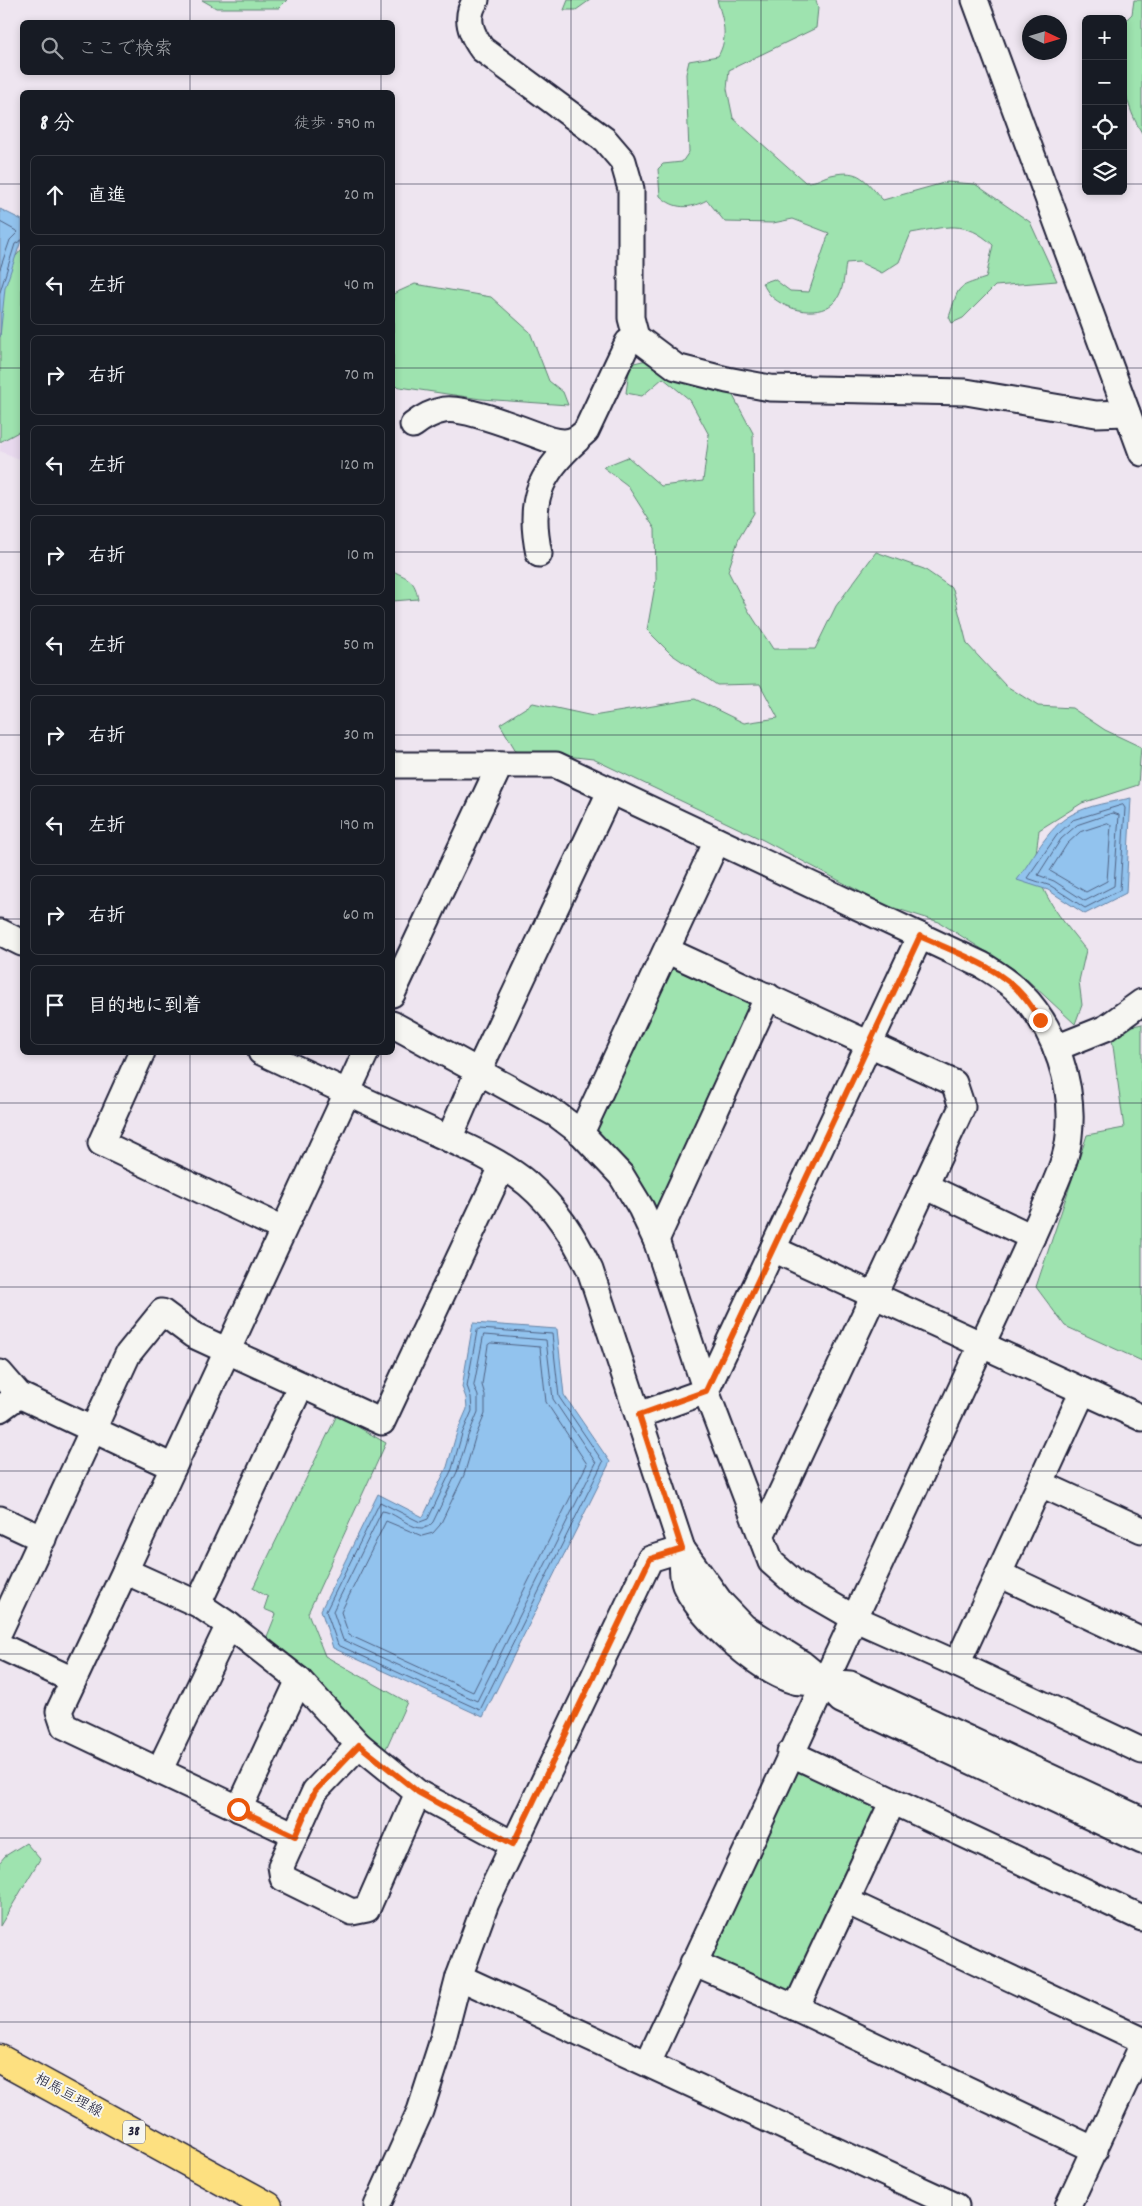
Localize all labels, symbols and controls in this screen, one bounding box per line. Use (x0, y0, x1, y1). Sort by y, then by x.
north arrow (1022, 15, 1067, 60)
map controls (1082, 15, 1127, 195)
button: + (1082, 15, 1127, 60)
search box (20, 20, 395, 75)
icon: search (38, 34, 66, 62)
text: ここで検索 (78, 37, 173, 64)
button: − (1082, 60, 1127, 105)
button: locate (1082, 105, 1127, 150)
text: 8 分 (40, 110, 74, 140)
text: 徒歩 · 590 m (294, 113, 375, 136)
button: layers (1082, 150, 1127, 195)
icon: ahead (41, 181, 69, 209)
text: 直進 (88, 184, 126, 211)
text: 20 m (344, 184, 374, 207)
icon: left (41, 271, 69, 299)
text: 左折 (88, 274, 126, 301)
text: 40 m (344, 274, 374, 297)
icon: right (41, 361, 69, 389)
text: 右折 (88, 364, 126, 391)
text: 70 m (344, 364, 374, 387)
icon: left (41, 451, 69, 479)
text: 左折 (88, 454, 126, 481)
text: 120 m (340, 454, 374, 477)
icon: right (41, 541, 69, 569)
text: 右折 (88, 544, 126, 571)
text: 10 m (347, 544, 374, 567)
icon: left (41, 631, 69, 659)
text: 左折 (88, 634, 126, 661)
text: 50 m (343, 634, 374, 657)
icon: right (41, 721, 69, 749)
text: 右折 (88, 724, 126, 751)
text: 30 m (344, 724, 374, 747)
icon: left (41, 811, 69, 839)
text: 左折 (88, 814, 126, 841)
text: 190 m (340, 814, 374, 837)
icon: right (41, 901, 69, 929)
text: 右折 (88, 904, 126, 931)
text: 60 m (343, 904, 374, 927)
icon: arrive (41, 991, 69, 1019)
text: 目的地に到着 (88, 994, 202, 1021)
route end (1029, 1009, 1052, 1032)
route start (227, 1798, 250, 1821)
street label: 相馬亘理線 (30, 2068, 106, 2124)
road number: 38 (123, 2120, 145, 2144)

